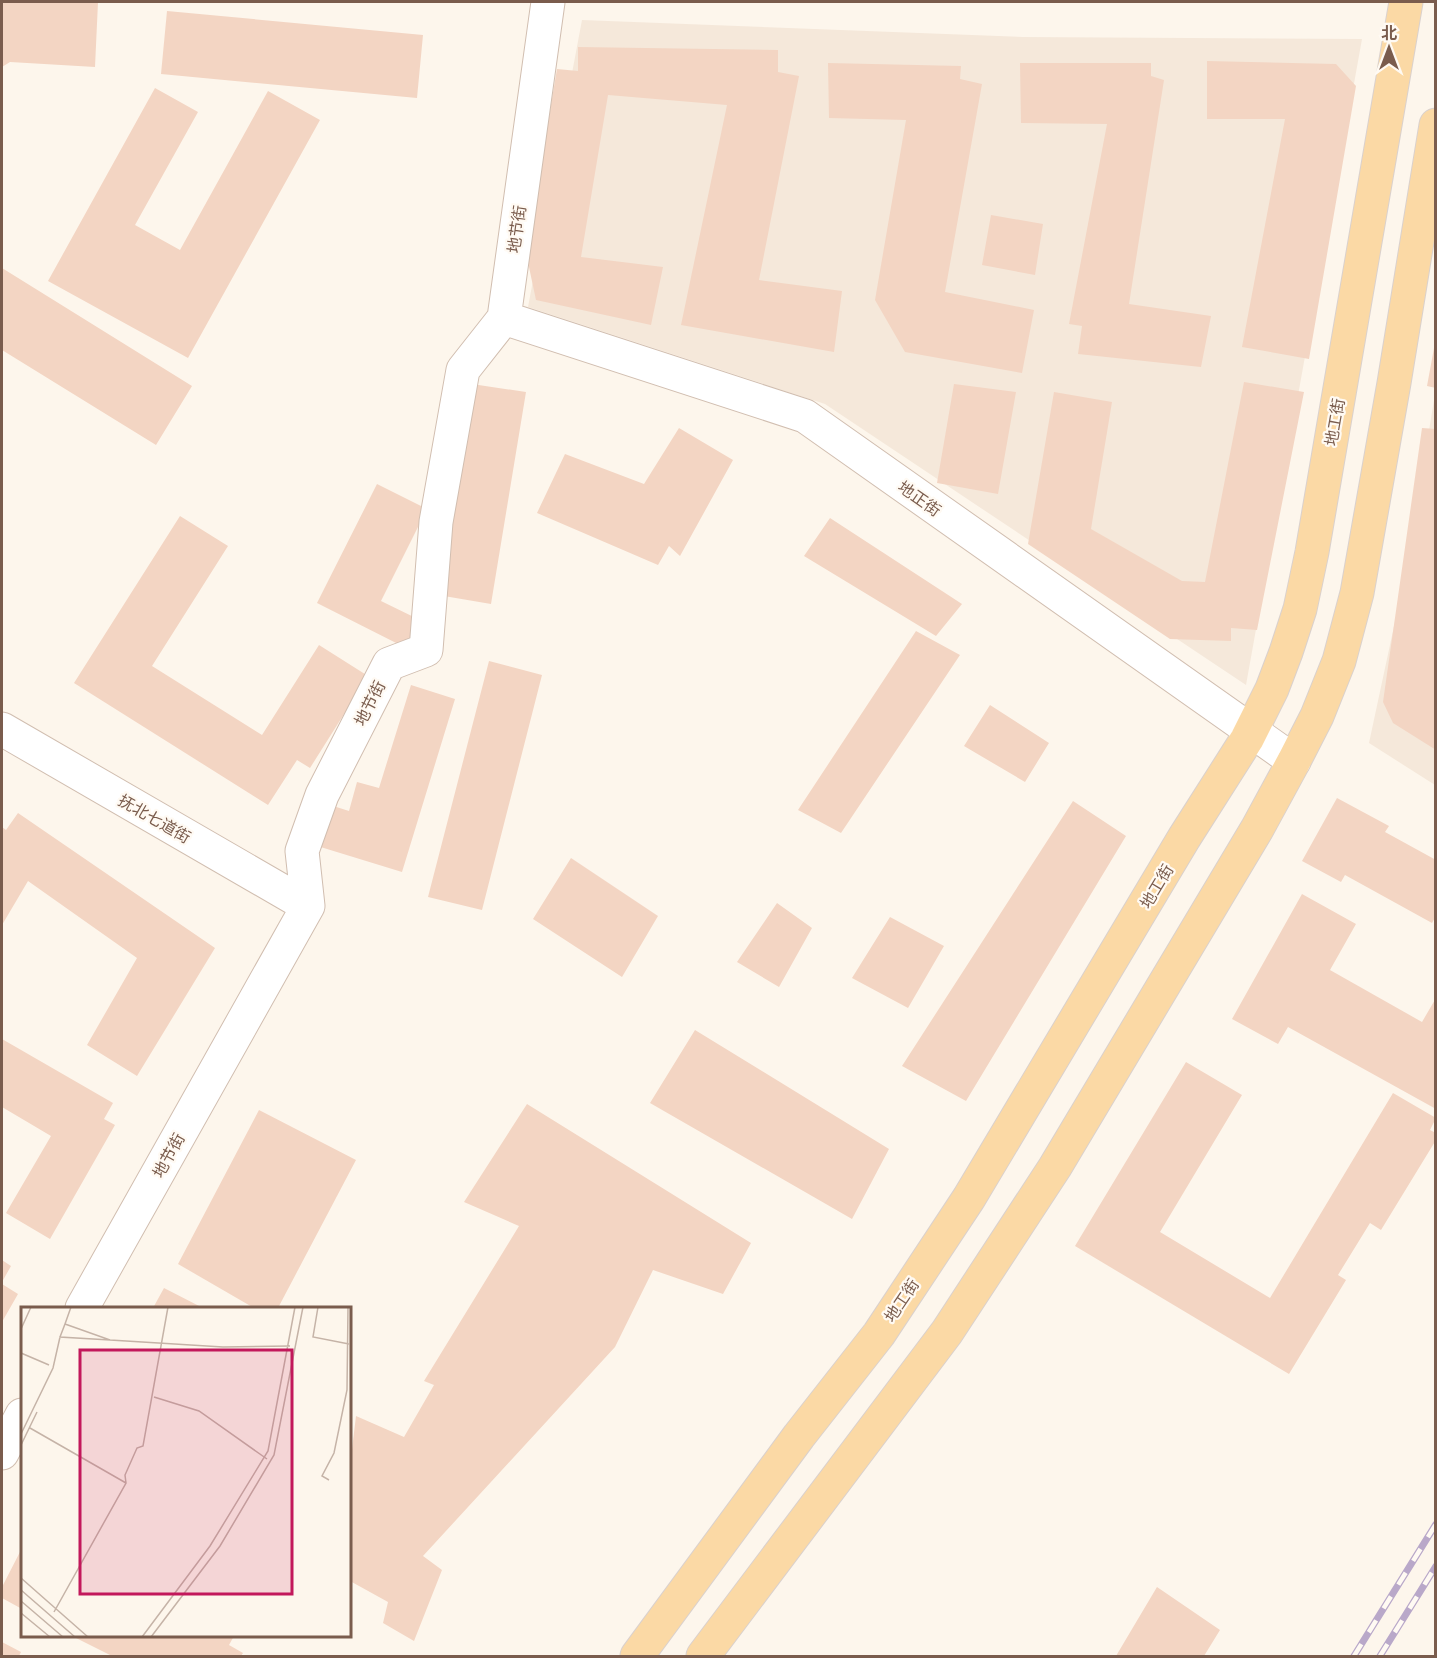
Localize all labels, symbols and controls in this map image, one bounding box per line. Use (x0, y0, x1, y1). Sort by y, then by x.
north arrow (1359, 18, 1419, 78)
text: 北 (1381, 23, 1397, 42)
street label: 地节街 (503, 204, 529, 254)
street label: 地工街 (1320, 397, 1348, 447)
street label: 地正街 (895, 476, 945, 520)
street label: 地节街 (350, 677, 388, 729)
street label: 抚北七道街 (116, 790, 194, 846)
street label: 地工街 (1135, 861, 1177, 911)
street label: 地节街 (148, 1129, 188, 1181)
street label: 地工街 (880, 1275, 922, 1325)
inset map (21, 1307, 351, 1637)

